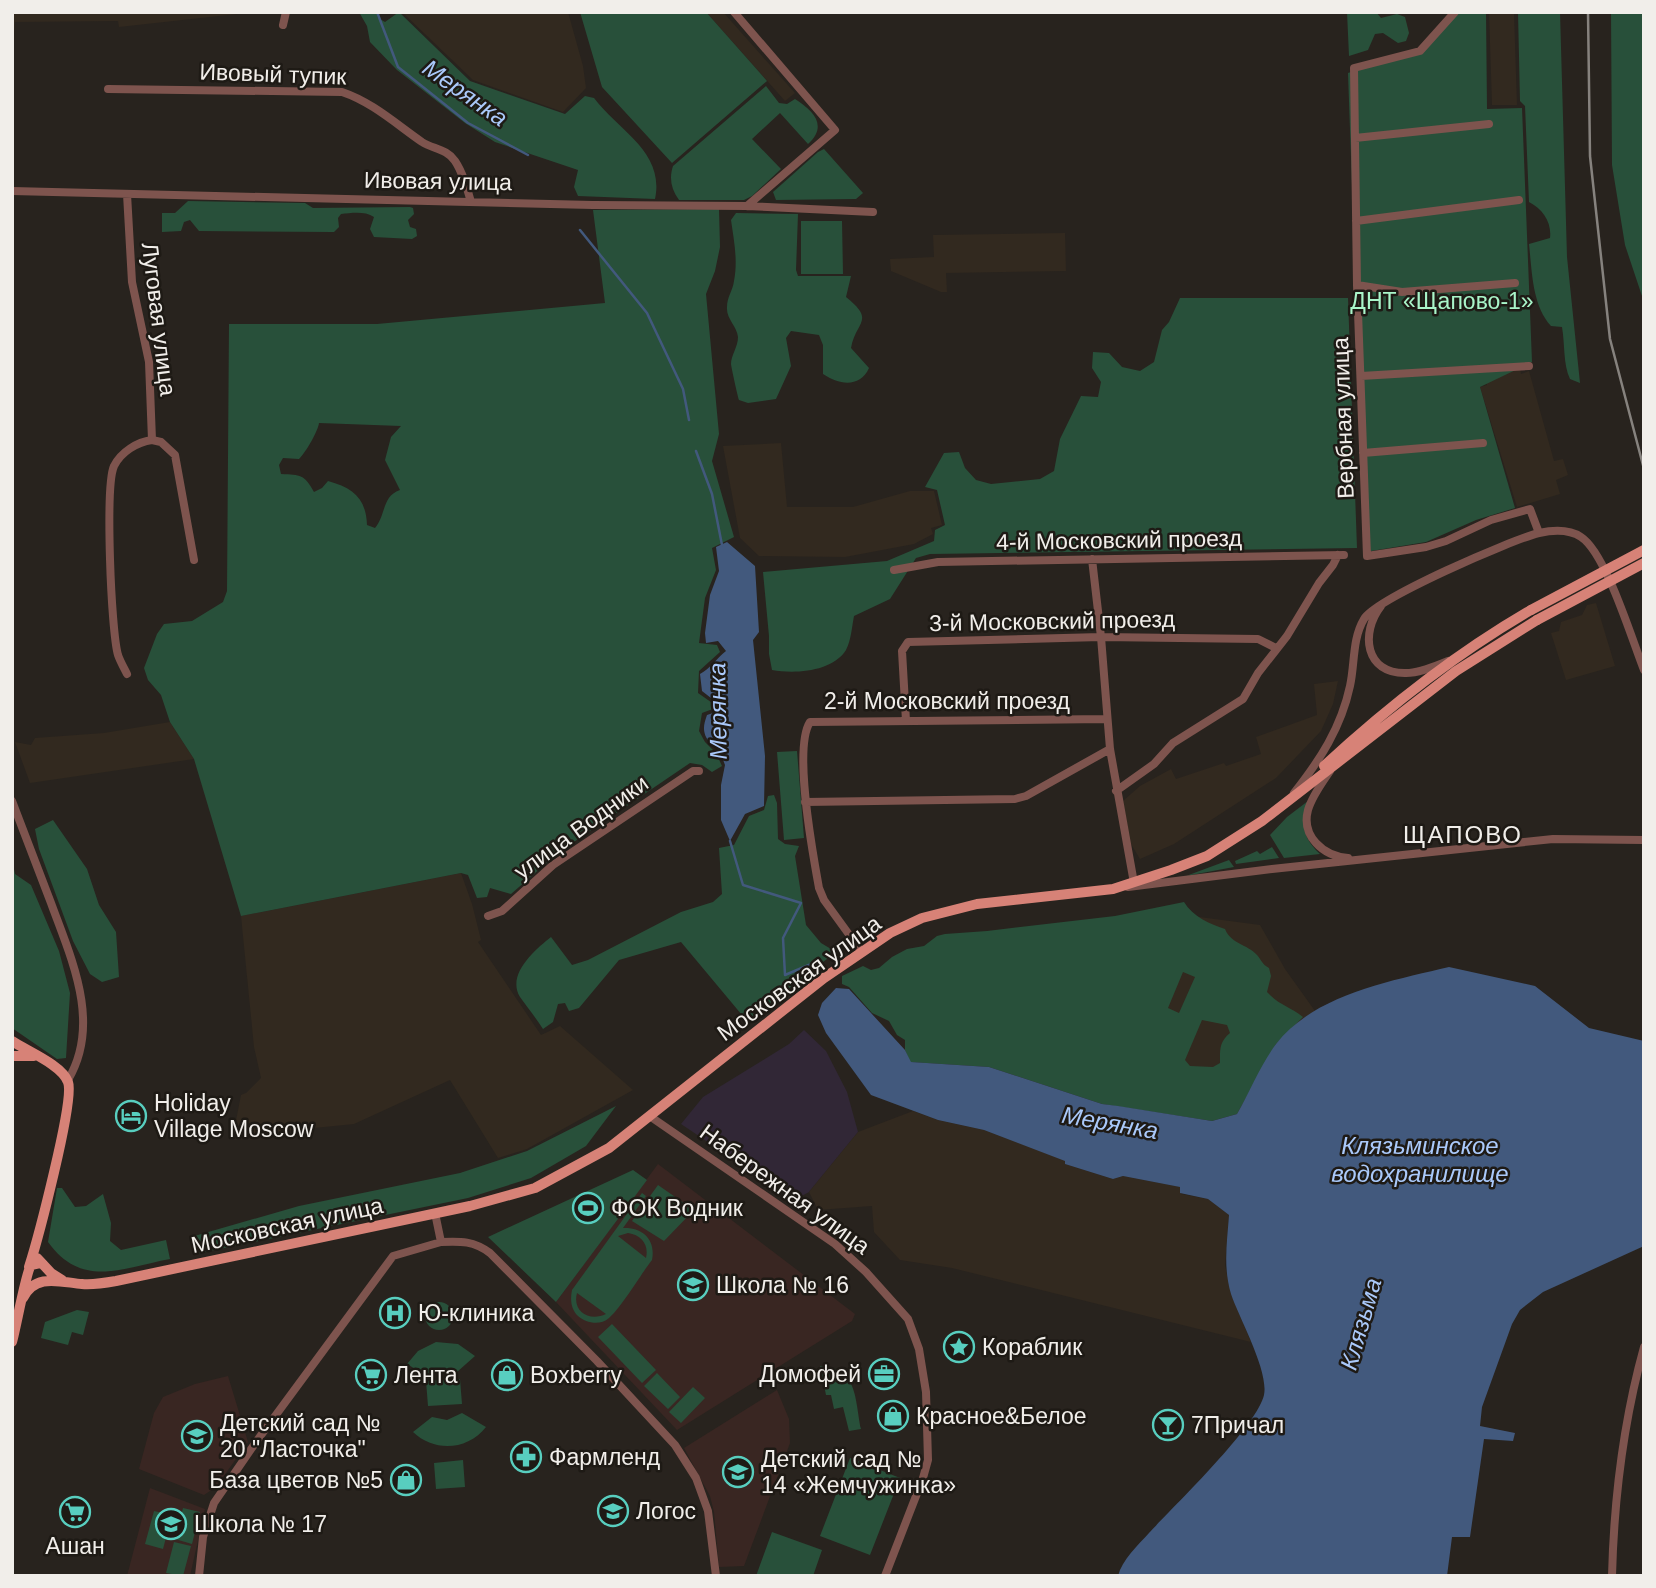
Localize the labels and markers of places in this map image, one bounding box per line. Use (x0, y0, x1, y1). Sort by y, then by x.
place label: Holiday Village Moscow (154, 1090, 314, 1142)
hotel icon: Holiday Village Moscow (114, 1099, 148, 1133)
sports icon: ФОК Водник (571, 1191, 605, 1225)
place label: ФОК Водник (611, 1195, 744, 1221)
school or university icon: Школа № 16 (676, 1268, 710, 1302)
place label: Школа № 16 (716, 1272, 849, 1298)
hospital icon: Ю-клиника (378, 1296, 412, 1330)
place label: Ю-клиника (418, 1300, 535, 1326)
place icon: Кораблик (942, 1330, 976, 1364)
place label: Кораблик (982, 1334, 1083, 1360)
office icon: Домофей (867, 1357, 901, 1391)
supermarket icon: Лента (354, 1358, 388, 1392)
shop icon: Boxberry (490, 1358, 524, 1392)
place label: Домофей (759, 1361, 861, 1387)
place label: Лента (394, 1362, 458, 1388)
place label: Boxberry (530, 1362, 623, 1388)
shop icon: Красное&Белое (876, 1399, 910, 1433)
place label: Красное&Белое (916, 1403, 1087, 1429)
bar icon: 7Причал (1151, 1408, 1185, 1442)
place label: Детский сад № 20 "Ласточка" (220, 1410, 380, 1462)
place label: 7Причал (1191, 1412, 1284, 1438)
school or university icon: Детский сад № 20 "Ласточка" (180, 1419, 214, 1453)
pharmacy icon: Фармленд (509, 1440, 543, 1474)
place label: Фармленд (549, 1444, 661, 1470)
place label: Детский сад № 14 «Жемчужинка» (761, 1446, 956, 1498)
school or university icon: Детский сад № 14 «Жемчужинка» (721, 1455, 755, 1489)
shop icon: База цветов №5 (389, 1463, 423, 1497)
place label: База цветов №5 (209, 1467, 383, 1493)
school or university icon: Логос (596, 1494, 630, 1528)
supermarket icon: Ашан (58, 1495, 92, 1529)
place label: Логос (636, 1498, 696, 1524)
school or university icon: Школа № 17 (154, 1507, 188, 1541)
place label: Школа № 17 (194, 1511, 327, 1537)
place label: Ашан (45, 1533, 105, 1559)

